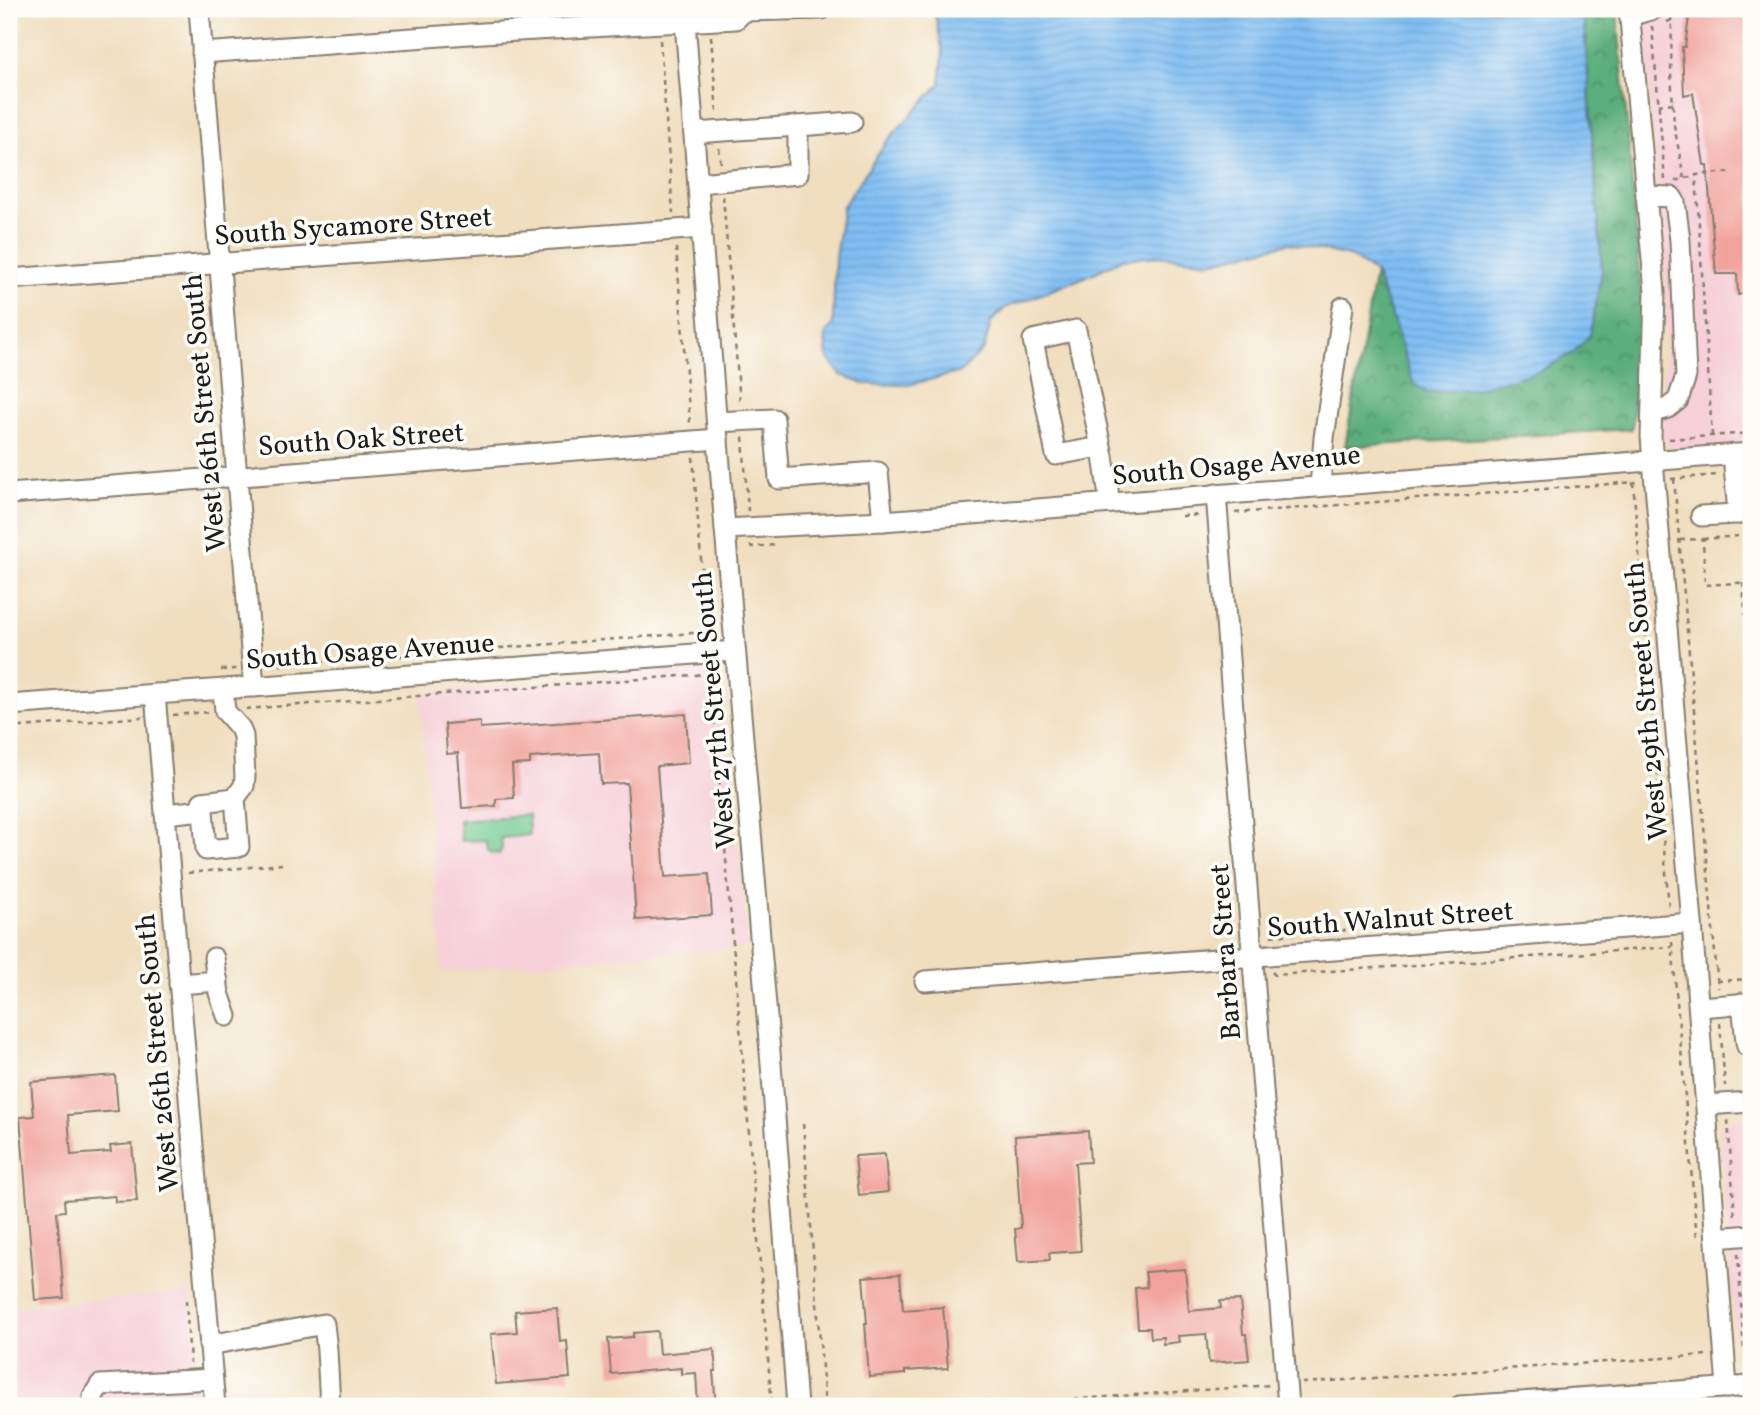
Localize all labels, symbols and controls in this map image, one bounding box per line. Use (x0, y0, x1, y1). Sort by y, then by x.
street label: South Sycamore Street (213, 198, 494, 257)
street label: West 26th Street South (174, 272, 237, 554)
street label: South Oak Street (257, 414, 466, 467)
street label: South Osage Avenue (1110, 436, 1362, 497)
street label: West 29th Street South (1616, 560, 1679, 842)
street label: West 27th Street South (684, 570, 747, 850)
street label: South Osage Avenue (244, 624, 496, 681)
street label: Barbara Street (1201, 862, 1252, 1041)
street label: South Walnut Street (1266, 892, 1515, 949)
street label: West 26th Street South (127, 912, 190, 1194)

